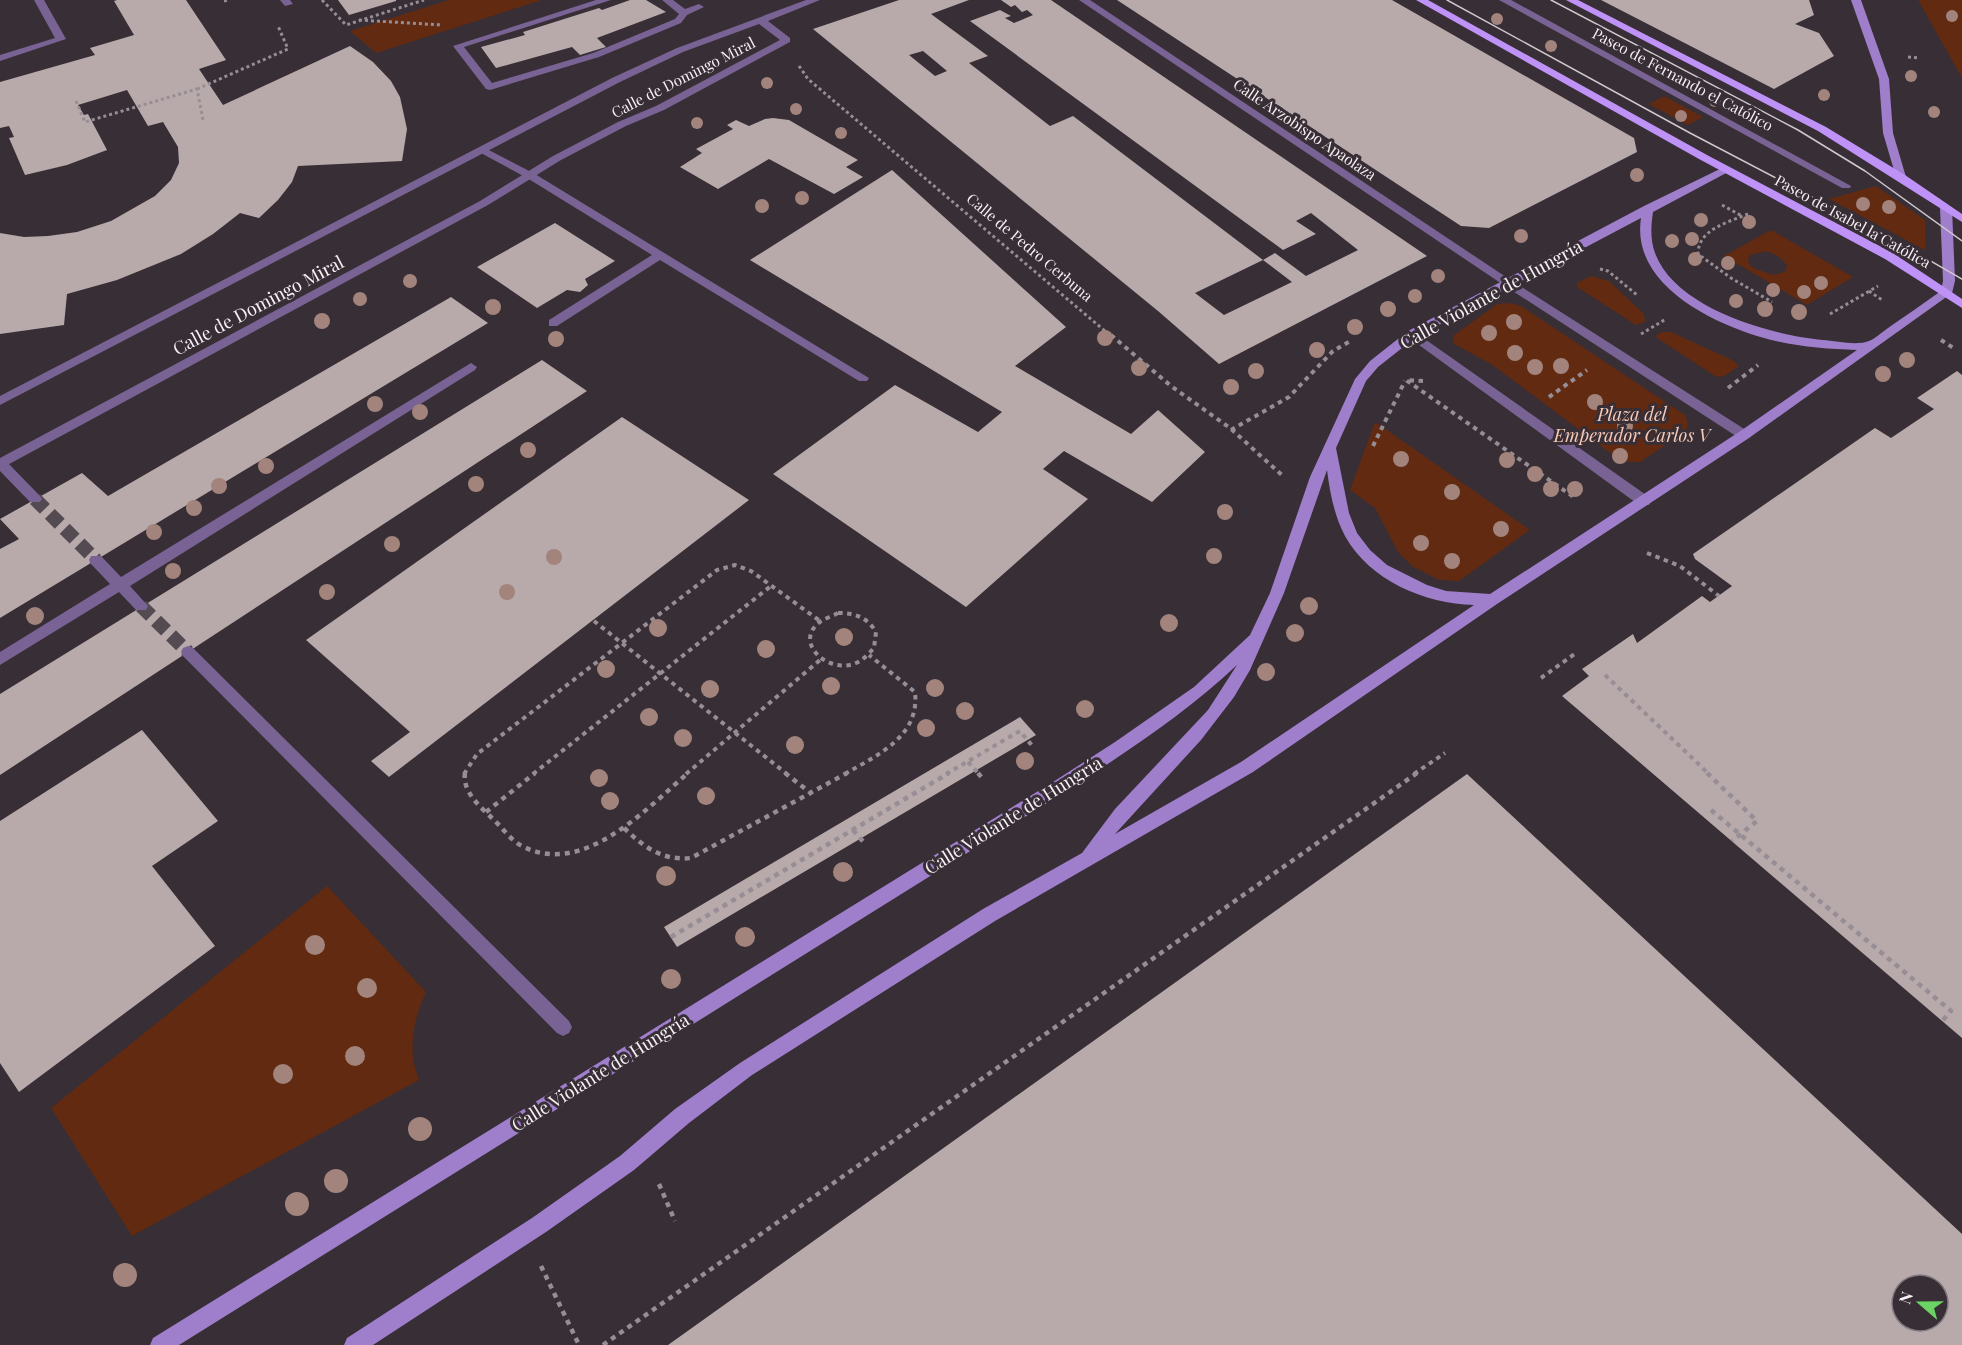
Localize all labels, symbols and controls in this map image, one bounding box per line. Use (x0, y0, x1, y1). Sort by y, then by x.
street label: Paseo de Fernando el Católico (1589, 23, 1777, 135)
street label: Calle de Domingo Miral (608, 32, 758, 122)
street label: Calle Arzobispo Apaolaza (1230, 74, 1381, 185)
street label: Paseo de Isabel la Católica (1772, 170, 1935, 272)
street label: Calle de Pedro Cerbuna (963, 188, 1098, 306)
street label: Calle Violante de Hungría (1395, 234, 1587, 354)
street label: Calle de Domingo Miral (168, 250, 348, 360)
park label: Plaza del Emperador Carlos V (1553, 402, 1713, 447)
street label: Calle Violante de Hungría (920, 750, 1106, 880)
street label: Calle Violante de Hungría (507, 1007, 693, 1137)
north arrow (1890, 1273, 1950, 1333)
text: N (1894, 1288, 1917, 1307)

